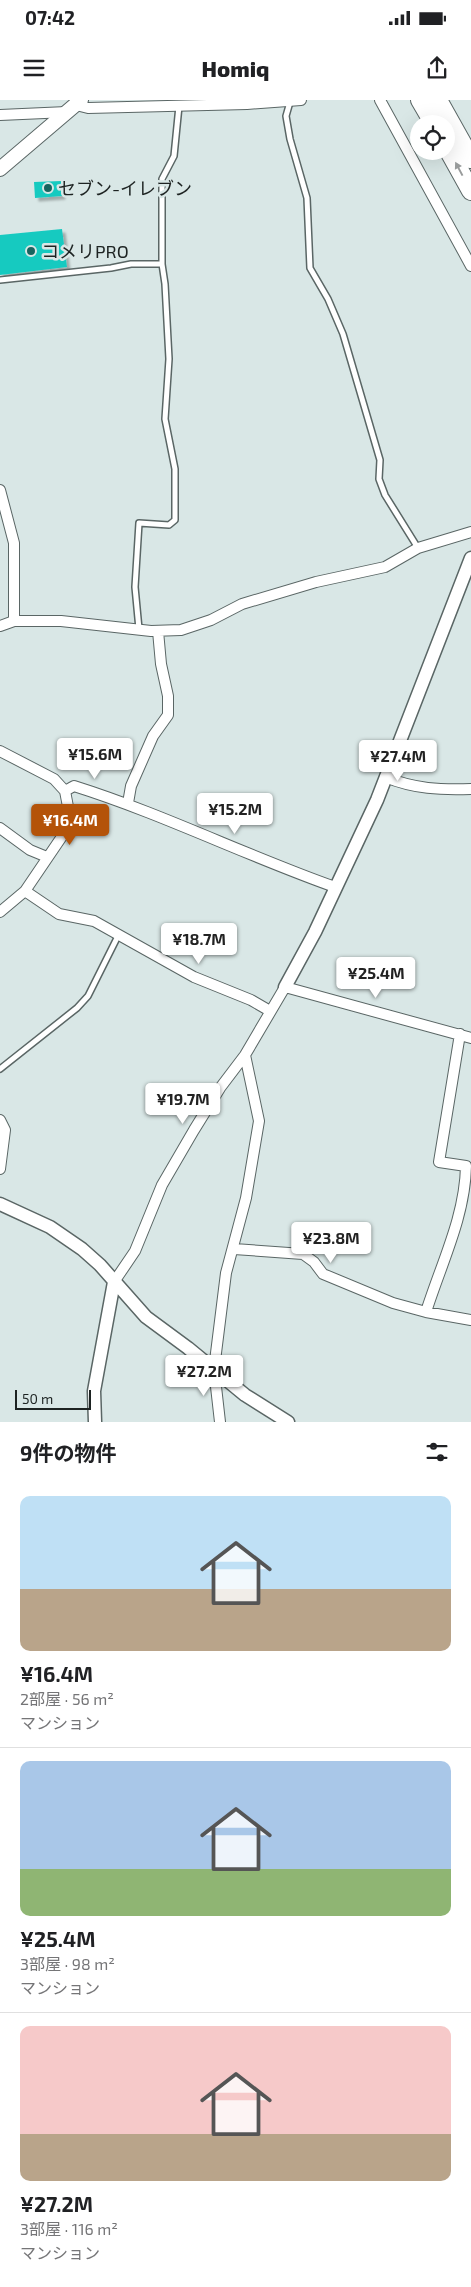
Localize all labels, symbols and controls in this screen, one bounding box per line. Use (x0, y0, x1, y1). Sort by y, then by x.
text: 07:42 (25, 6, 75, 29)
icon: menu (20, 54, 48, 82)
icon: share (423, 54, 451, 82)
text: Homiq (202, 55, 269, 81)
map controls (410, 115, 455, 160)
button: locate (410, 115, 455, 160)
one-way arrow (454, 162, 463, 175)
place label: セブン-イレブン (58, 177, 192, 199)
marker: セブン-イレブン (42, 182, 54, 194)
place label: コメリPRO (41, 240, 129, 262)
marker: コメリPRO (25, 245, 37, 257)
pin: ¥15.6M (54, 738, 136, 780)
pin: ¥27.4M (357, 740, 439, 782)
text: ¥15.6M (68, 744, 122, 763)
text: ¥27.4M (370, 746, 426, 765)
pin: ¥15.2M (194, 792, 276, 835)
text: ¥15.2M (208, 799, 262, 818)
pin: ¥16.4M (29, 804, 111, 846)
text: ¥16.4M (42, 810, 98, 829)
pin: ¥18.7M (158, 922, 240, 965)
text: ¥18.7M (172, 929, 226, 948)
pin: ¥25.4M (335, 956, 417, 999)
text: ¥25.4M (347, 963, 405, 982)
pin: ¥19.7M (142, 1082, 224, 1125)
text: ¥19.7M (156, 1089, 210, 1108)
pin: ¥23.8M (290, 1222, 372, 1264)
text: ¥23.8M (302, 1228, 360, 1247)
pin: ¥27.2M (163, 1354, 245, 1397)
text: ¥27.2M (176, 1361, 232, 1380)
scale bar (15, 1387, 91, 1410)
text: 50 m (22, 1390, 53, 1407)
icon: filters (423, 1438, 451, 1466)
text: 9件の物件 (20, 1440, 116, 1465)
icon: home (191, 1528, 281, 1618)
text: ¥16.4M (20, 1661, 93, 1686)
text: 2部屋 · 56 m² (20, 1689, 114, 1708)
text: マンション (20, 1713, 100, 1732)
icon: home (191, 1794, 281, 1884)
text: ¥25.4M (20, 1926, 95, 1951)
text: 3部屋 · 98 m² (20, 1954, 115, 1973)
text: マンション (20, 1978, 100, 1997)
icon: home (191, 2059, 281, 2149)
text: ¥27.2M (20, 2191, 93, 2216)
text: 3部屋 · 116 m² (20, 2219, 118, 2238)
text: マンション (20, 2243, 100, 2262)

